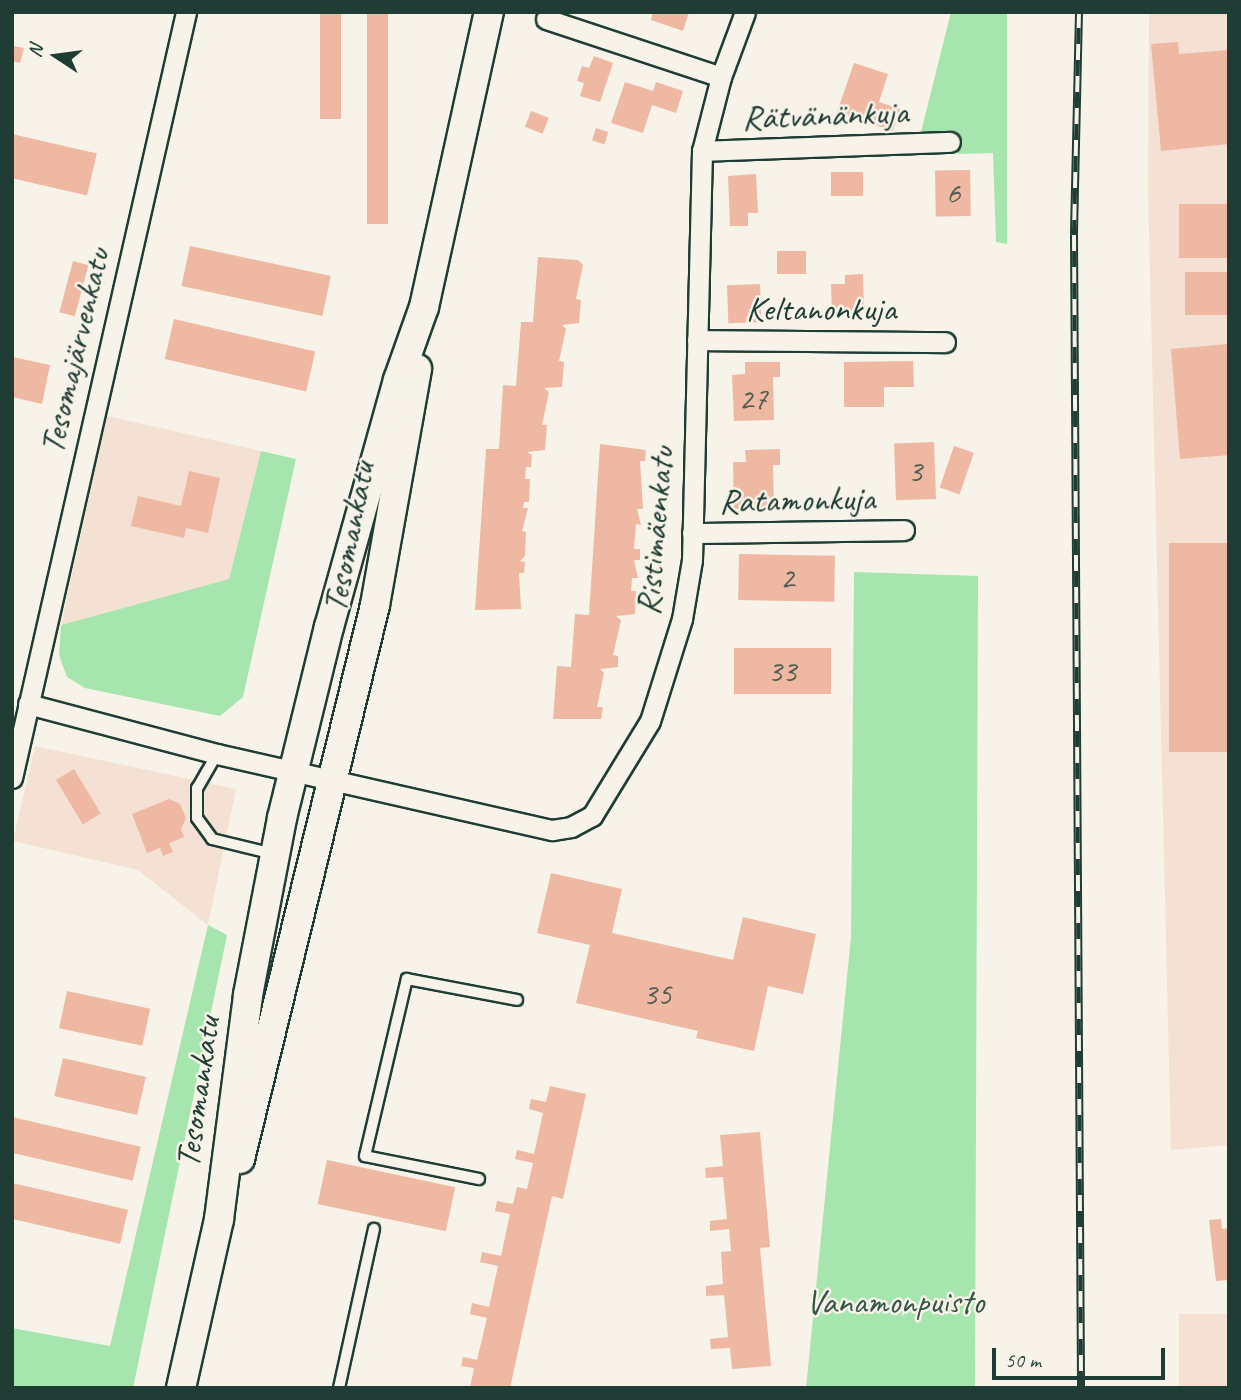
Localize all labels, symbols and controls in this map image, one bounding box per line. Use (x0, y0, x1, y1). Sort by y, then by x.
north arrow (21, 21, 91, 91)
text: N (23, 43, 49, 60)
street label: Rätvänänkuja (741, 91, 909, 139)
house number: 6 (946, 174, 960, 212)
street label: Tesomajärvenkatu (31, 244, 119, 458)
street label: Keltanonkuja (746, 288, 896, 330)
house number: 27 (739, 380, 767, 418)
street label: Ristimäenkatu (627, 445, 683, 617)
house number: 3 (908, 452, 922, 490)
street label: Tesomankatu (314, 458, 384, 616)
street label: Ratamonkuja (719, 478, 875, 522)
house number: 2 (780, 559, 794, 597)
house number: 33 (768, 652, 796, 690)
house number: 35 (643, 975, 671, 1013)
street label: Tesomankatu (167, 1013, 229, 1171)
park label: Vanamonpuisto (806, 1281, 984, 1323)
scale bar (996, 1334, 1169, 1378)
text: 50 m (1005, 1347, 1041, 1373)

